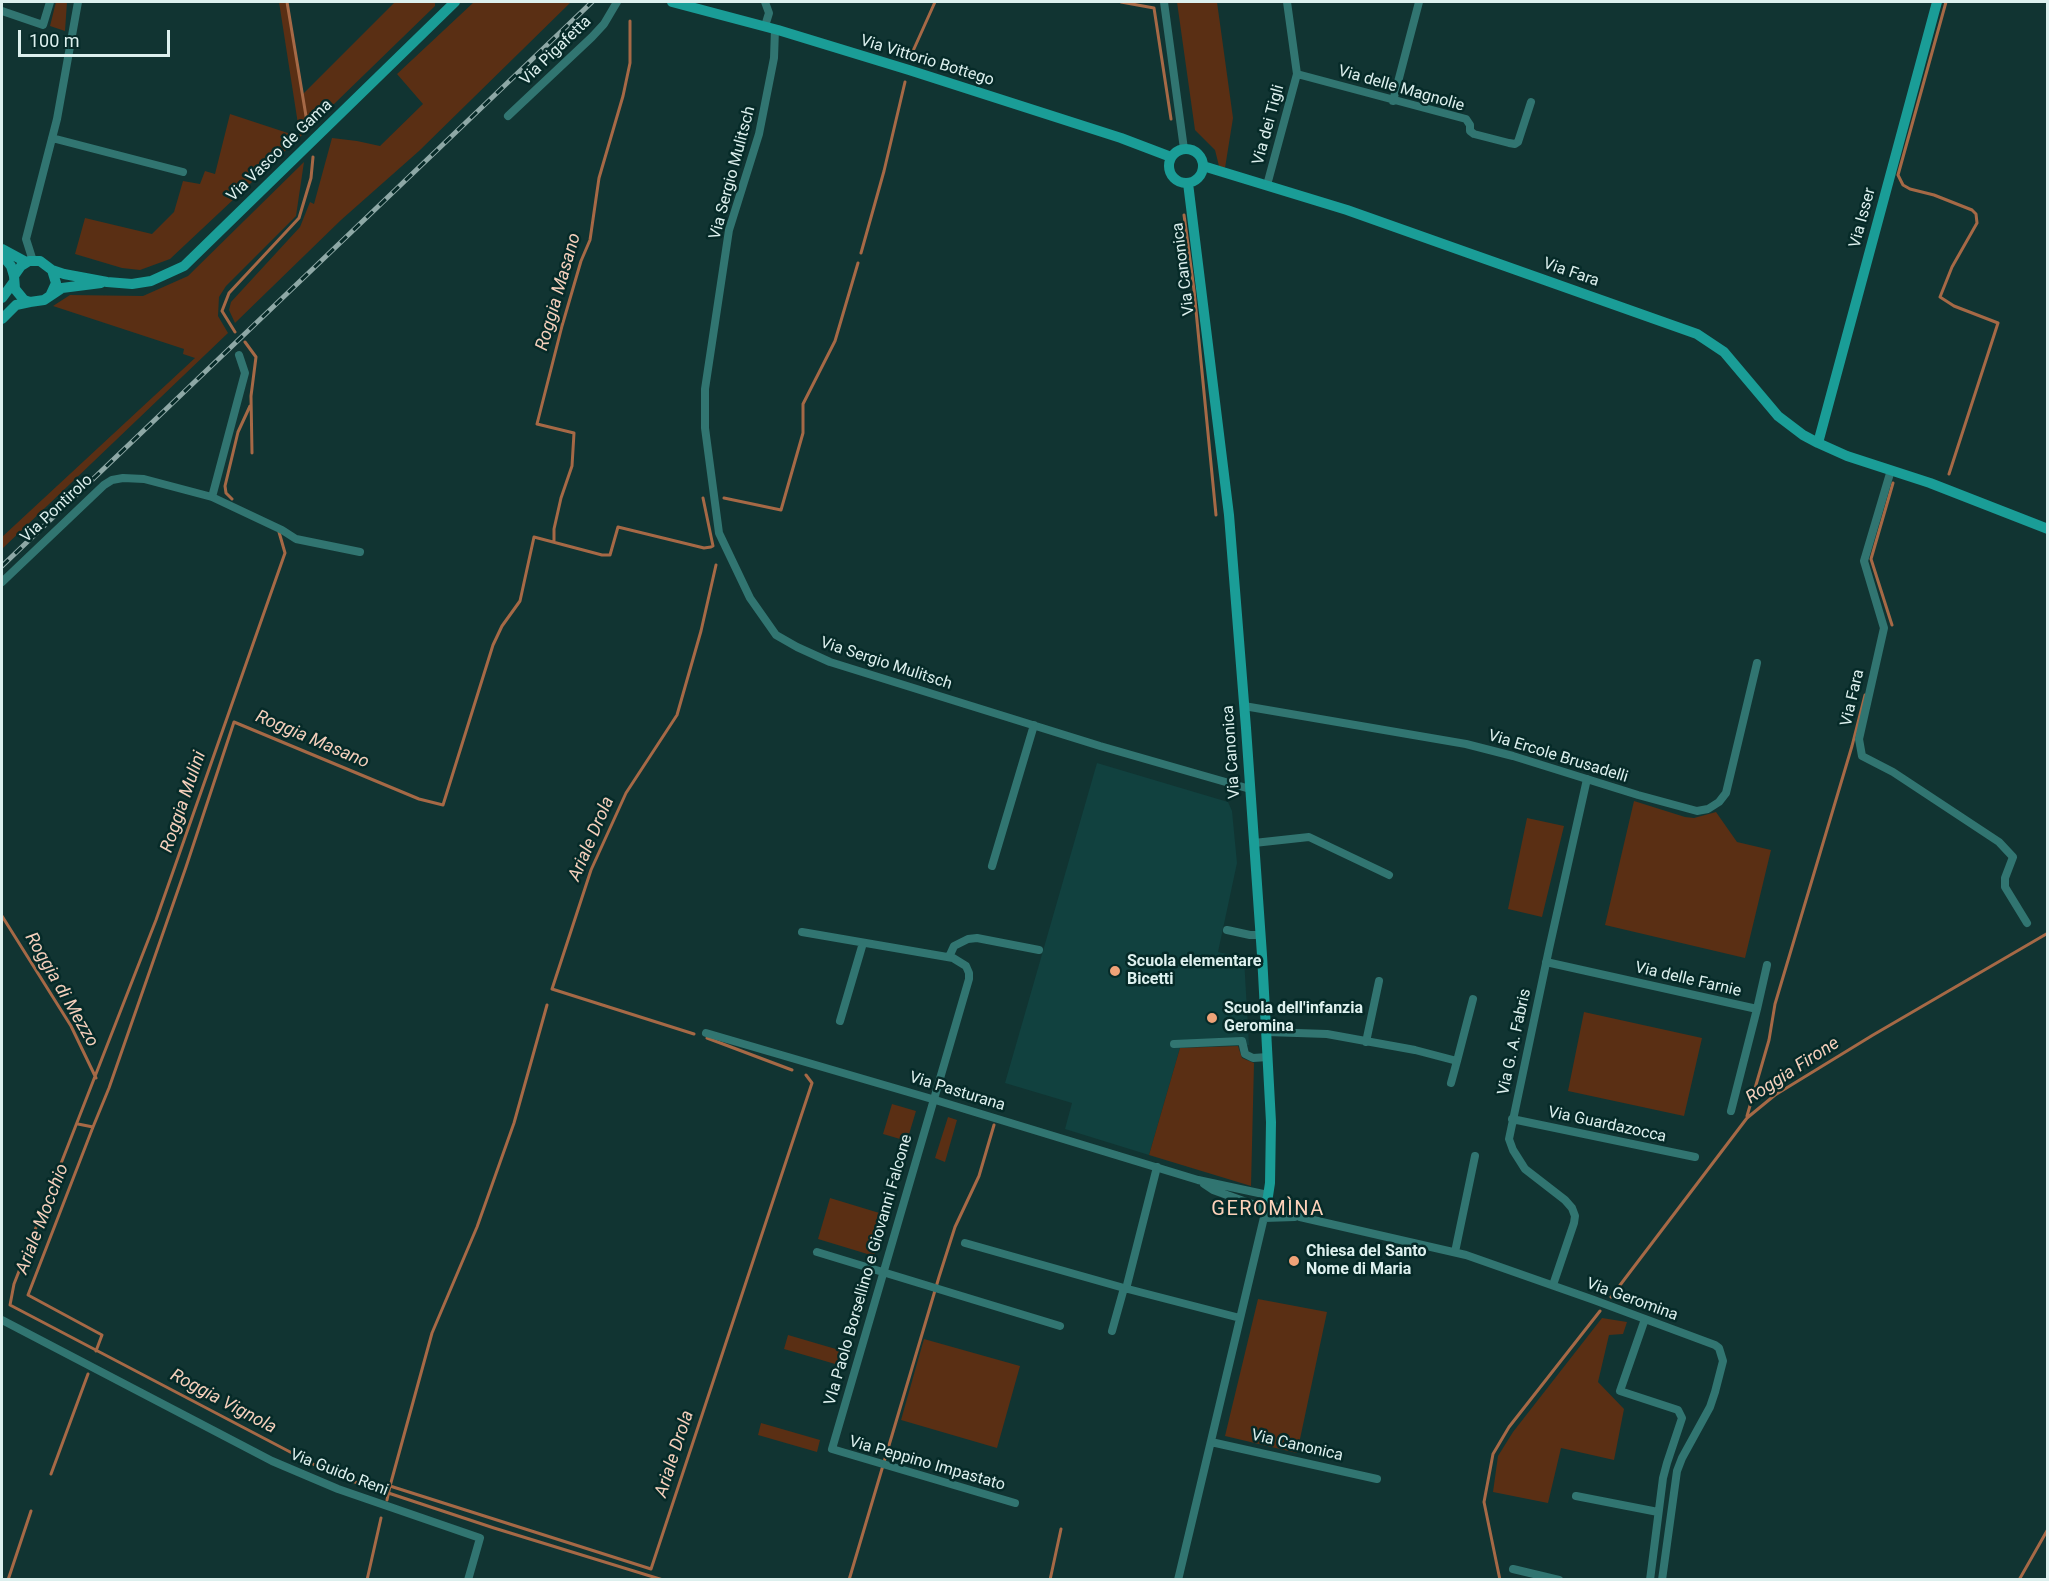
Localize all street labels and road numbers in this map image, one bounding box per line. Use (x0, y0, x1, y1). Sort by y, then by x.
street label: Via Pigafetta (516, 12, 596, 90)
street label: Via Vittorio Bottego (858, 32, 996, 90)
street label: Via delle Magnolie (1336, 62, 1466, 116)
street label: Via dei Tigli (1249, 83, 1289, 167)
street label: Via Vasco de Gama (223, 96, 337, 206)
street label: Via Sergio Mulitsch (706, 104, 760, 242)
street label: Via Isser (1846, 186, 1880, 250)
street label: Via Canonica (1169, 221, 1199, 317)
street label: Via Fara (1541, 255, 1601, 291)
street label: Via Pontirolo (17, 471, 97, 547)
street label: Via Sergio Mulitsch (818, 634, 954, 694)
street label: Via Fara (1837, 668, 1869, 728)
street label: Via Canonica (1219, 705, 1245, 799)
street label: Via Ercole Brusadelli (1486, 727, 1630, 787)
street label: Via delle Farnie (1633, 958, 1743, 1002)
street label: Via G. A. Fabris (1494, 987, 1536, 1097)
street label: Via Pasturana (907, 1068, 1007, 1116)
street label: Via Guardazocca (1546, 1103, 1668, 1147)
street label: VIa Paolo Borsellino e Giovanni Falcone (821, 1132, 917, 1408)
street label: Via Geromina (1584, 1275, 1680, 1325)
street label: Via Canonica (1249, 1426, 1345, 1466)
street label: Via Peppino Impastato (847, 1433, 1007, 1495)
street label: Via Guido Reni (287, 1445, 391, 1501)

